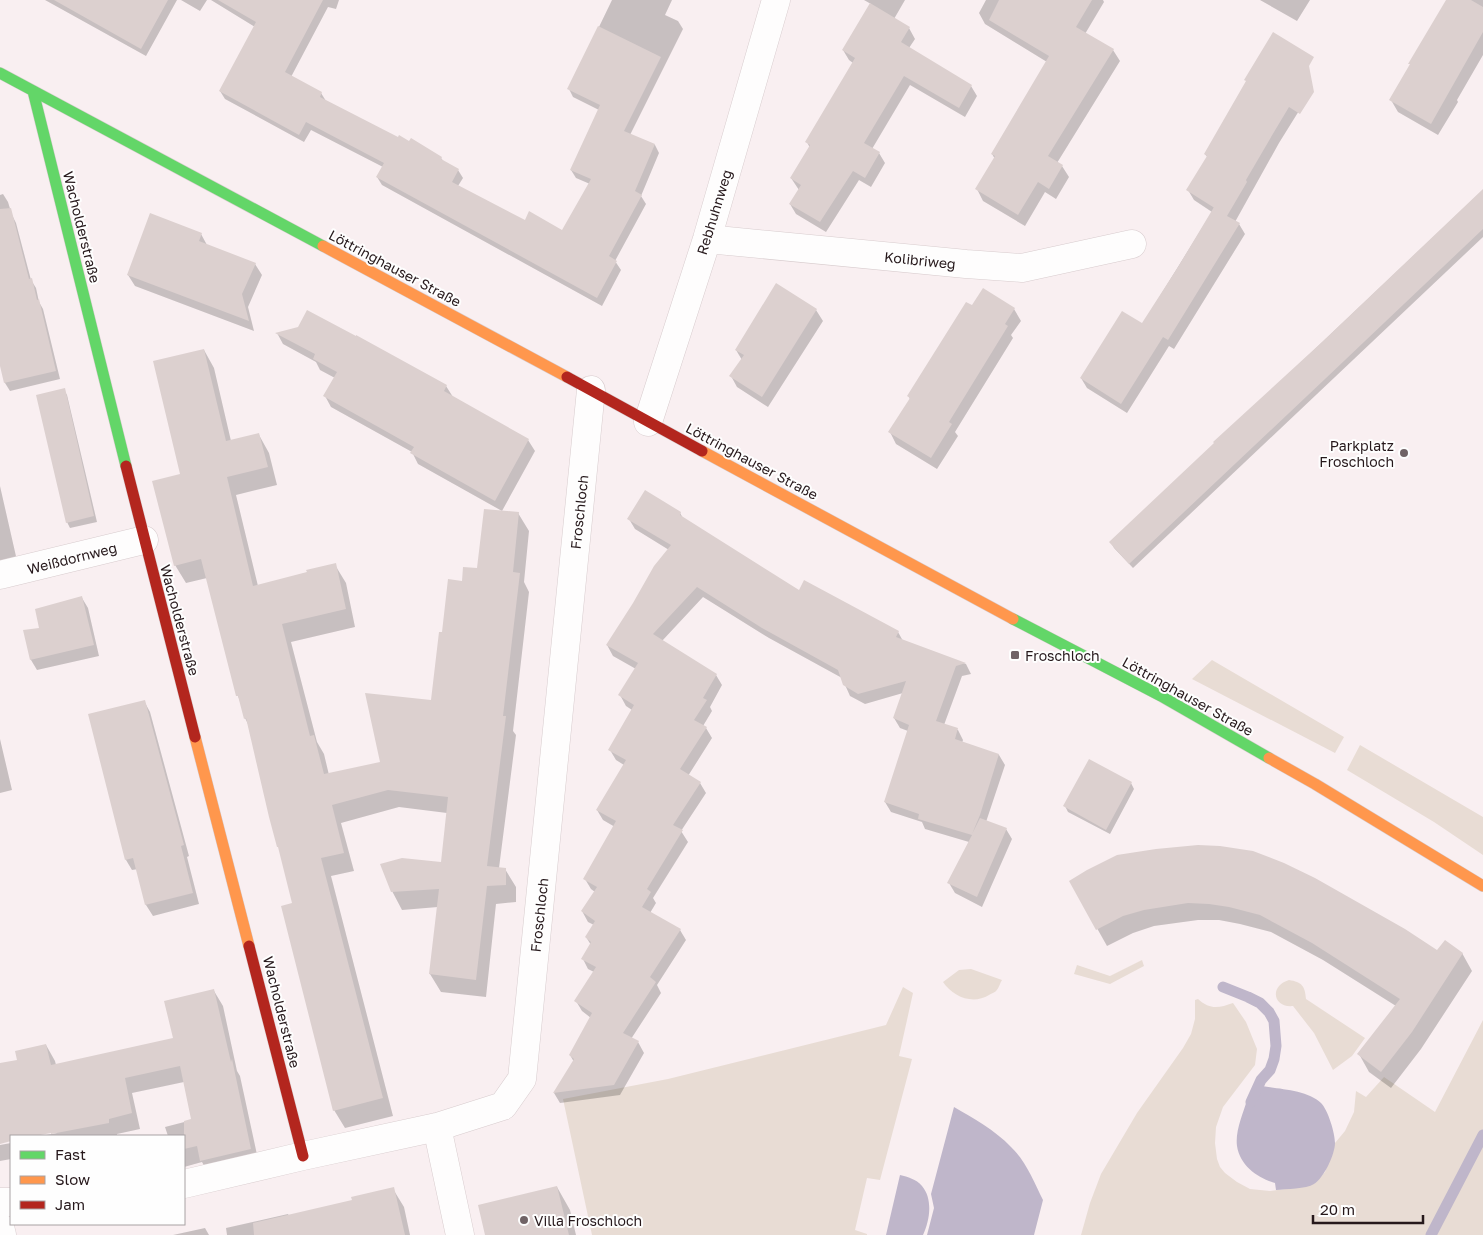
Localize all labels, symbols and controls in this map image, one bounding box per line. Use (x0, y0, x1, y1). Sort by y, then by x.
street label: Rebhuhnweg (693, 167, 735, 257)
street label: Wacholderstraße (60, 169, 104, 285)
street label: Löttringhauser Straße (326, 226, 464, 310)
street label: Kolibriweg (883, 248, 957, 272)
street label: Löttringhauser Straße (683, 419, 821, 503)
place label: Parkplatz Froschloch (1319, 437, 1394, 470)
marker: Parkplatz Froschloch (1398, 447, 1410, 459)
street label: Froschloch (567, 474, 591, 550)
street label: Weißdornweg (25, 539, 119, 577)
street label: Wacholderstraße (157, 563, 203, 677)
place label: Froschloch (1025, 647, 1100, 664)
marker: Froschloch (1009, 649, 1021, 661)
street label: Löttringhauser Straße (1120, 653, 1256, 739)
street label: Froschloch (527, 877, 551, 953)
street label: Wacholderstraße (260, 954, 304, 1070)
legend (10, 1135, 185, 1225)
text: Fast (55, 1145, 86, 1163)
text: Slow (55, 1170, 90, 1188)
scale bar (1313, 1192, 1423, 1224)
text: Jam (55, 1195, 85, 1213)
text: 20 m (1320, 1200, 1355, 1218)
place label: Villa Froschloch (534, 1212, 642, 1229)
marker: Villa Froschloch (518, 1214, 530, 1226)

